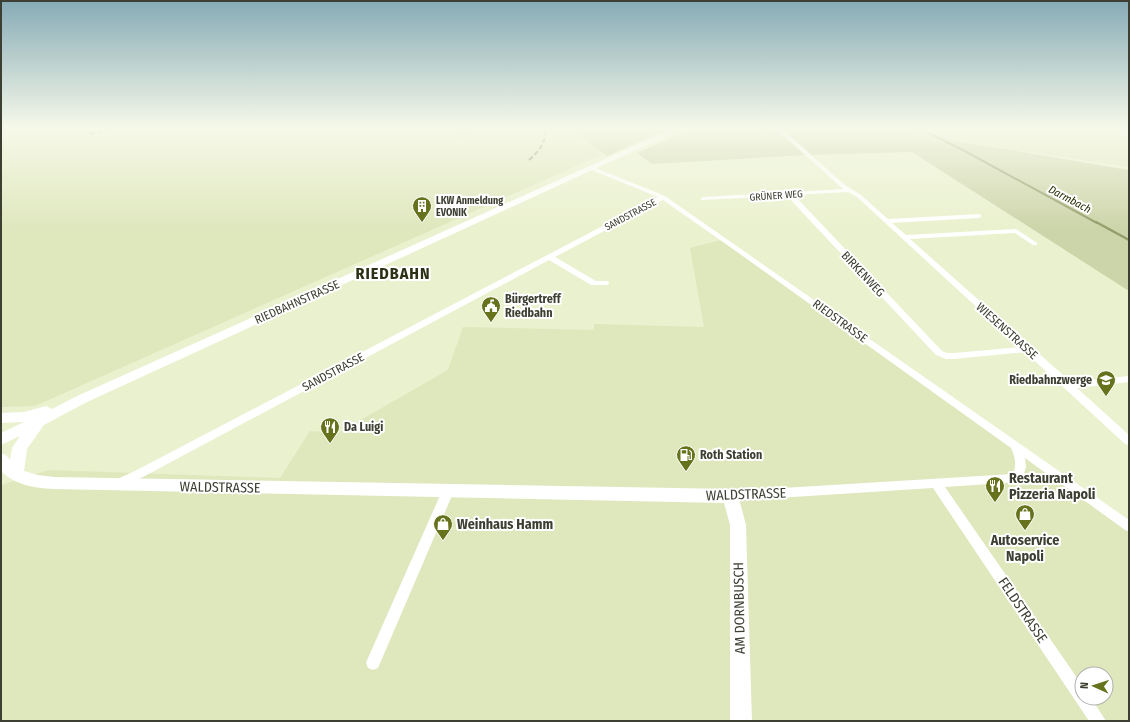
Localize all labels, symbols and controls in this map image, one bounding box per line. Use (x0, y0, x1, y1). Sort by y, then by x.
water label: Darmbach (1046, 183, 1093, 216)
street label: GRÜNER WEG (749, 187, 803, 204)
building icon: LKW Anmeldung EVONIK (411, 195, 433, 223)
place label: LKW Anmeldung EVONIK (436, 195, 503, 219)
street label: SANDSTRASSE (603, 196, 659, 233)
street label: BIRKENWEG (838, 248, 888, 300)
district label: RIEDBAHN (355, 264, 431, 283)
street label: RIEDBAHNSTRASSE (253, 277, 342, 327)
place label: Bürgertreff Riedbahn (505, 292, 562, 320)
public building icon: Bürgertreff Riedbahn (480, 295, 502, 323)
street label: RIEDSTRASSE (810, 297, 870, 346)
street label: WIESENSTRASSE (973, 300, 1041, 363)
street label: SANDSTRASSE (300, 350, 367, 394)
school or university icon: Riedbahnzwerge (1095, 369, 1117, 397)
place label: Riedbahnzwerge (1009, 373, 1092, 387)
restaurant icon: Da Luigi (319, 416, 341, 444)
place label: Da Luigi (344, 420, 383, 434)
fuel station icon: Roth Station (675, 444, 697, 472)
place label: Roth Station (700, 448, 762, 462)
place label: Restaurant Pizzeria Napoli (1009, 470, 1096, 503)
restaurant icon: Restaurant Pizzeria Napoli (984, 475, 1006, 503)
street label: WALDSTRASSE (180, 478, 261, 497)
street label: WALDSTRASSE (705, 485, 787, 504)
shop icon: Autoservice Napoli (1014, 503, 1036, 531)
shop icon: Weinhaus Hamm (432, 513, 454, 541)
place label: Weinhaus Hamm (457, 516, 553, 533)
place label: Autoservice Napoli (990, 532, 1059, 565)
street label: AM DORNBUSCH (730, 562, 749, 654)
street label: FELDSTRASSE (994, 574, 1051, 647)
north arrow (1074, 666, 1114, 706)
text: N (1078, 682, 1091, 689)

